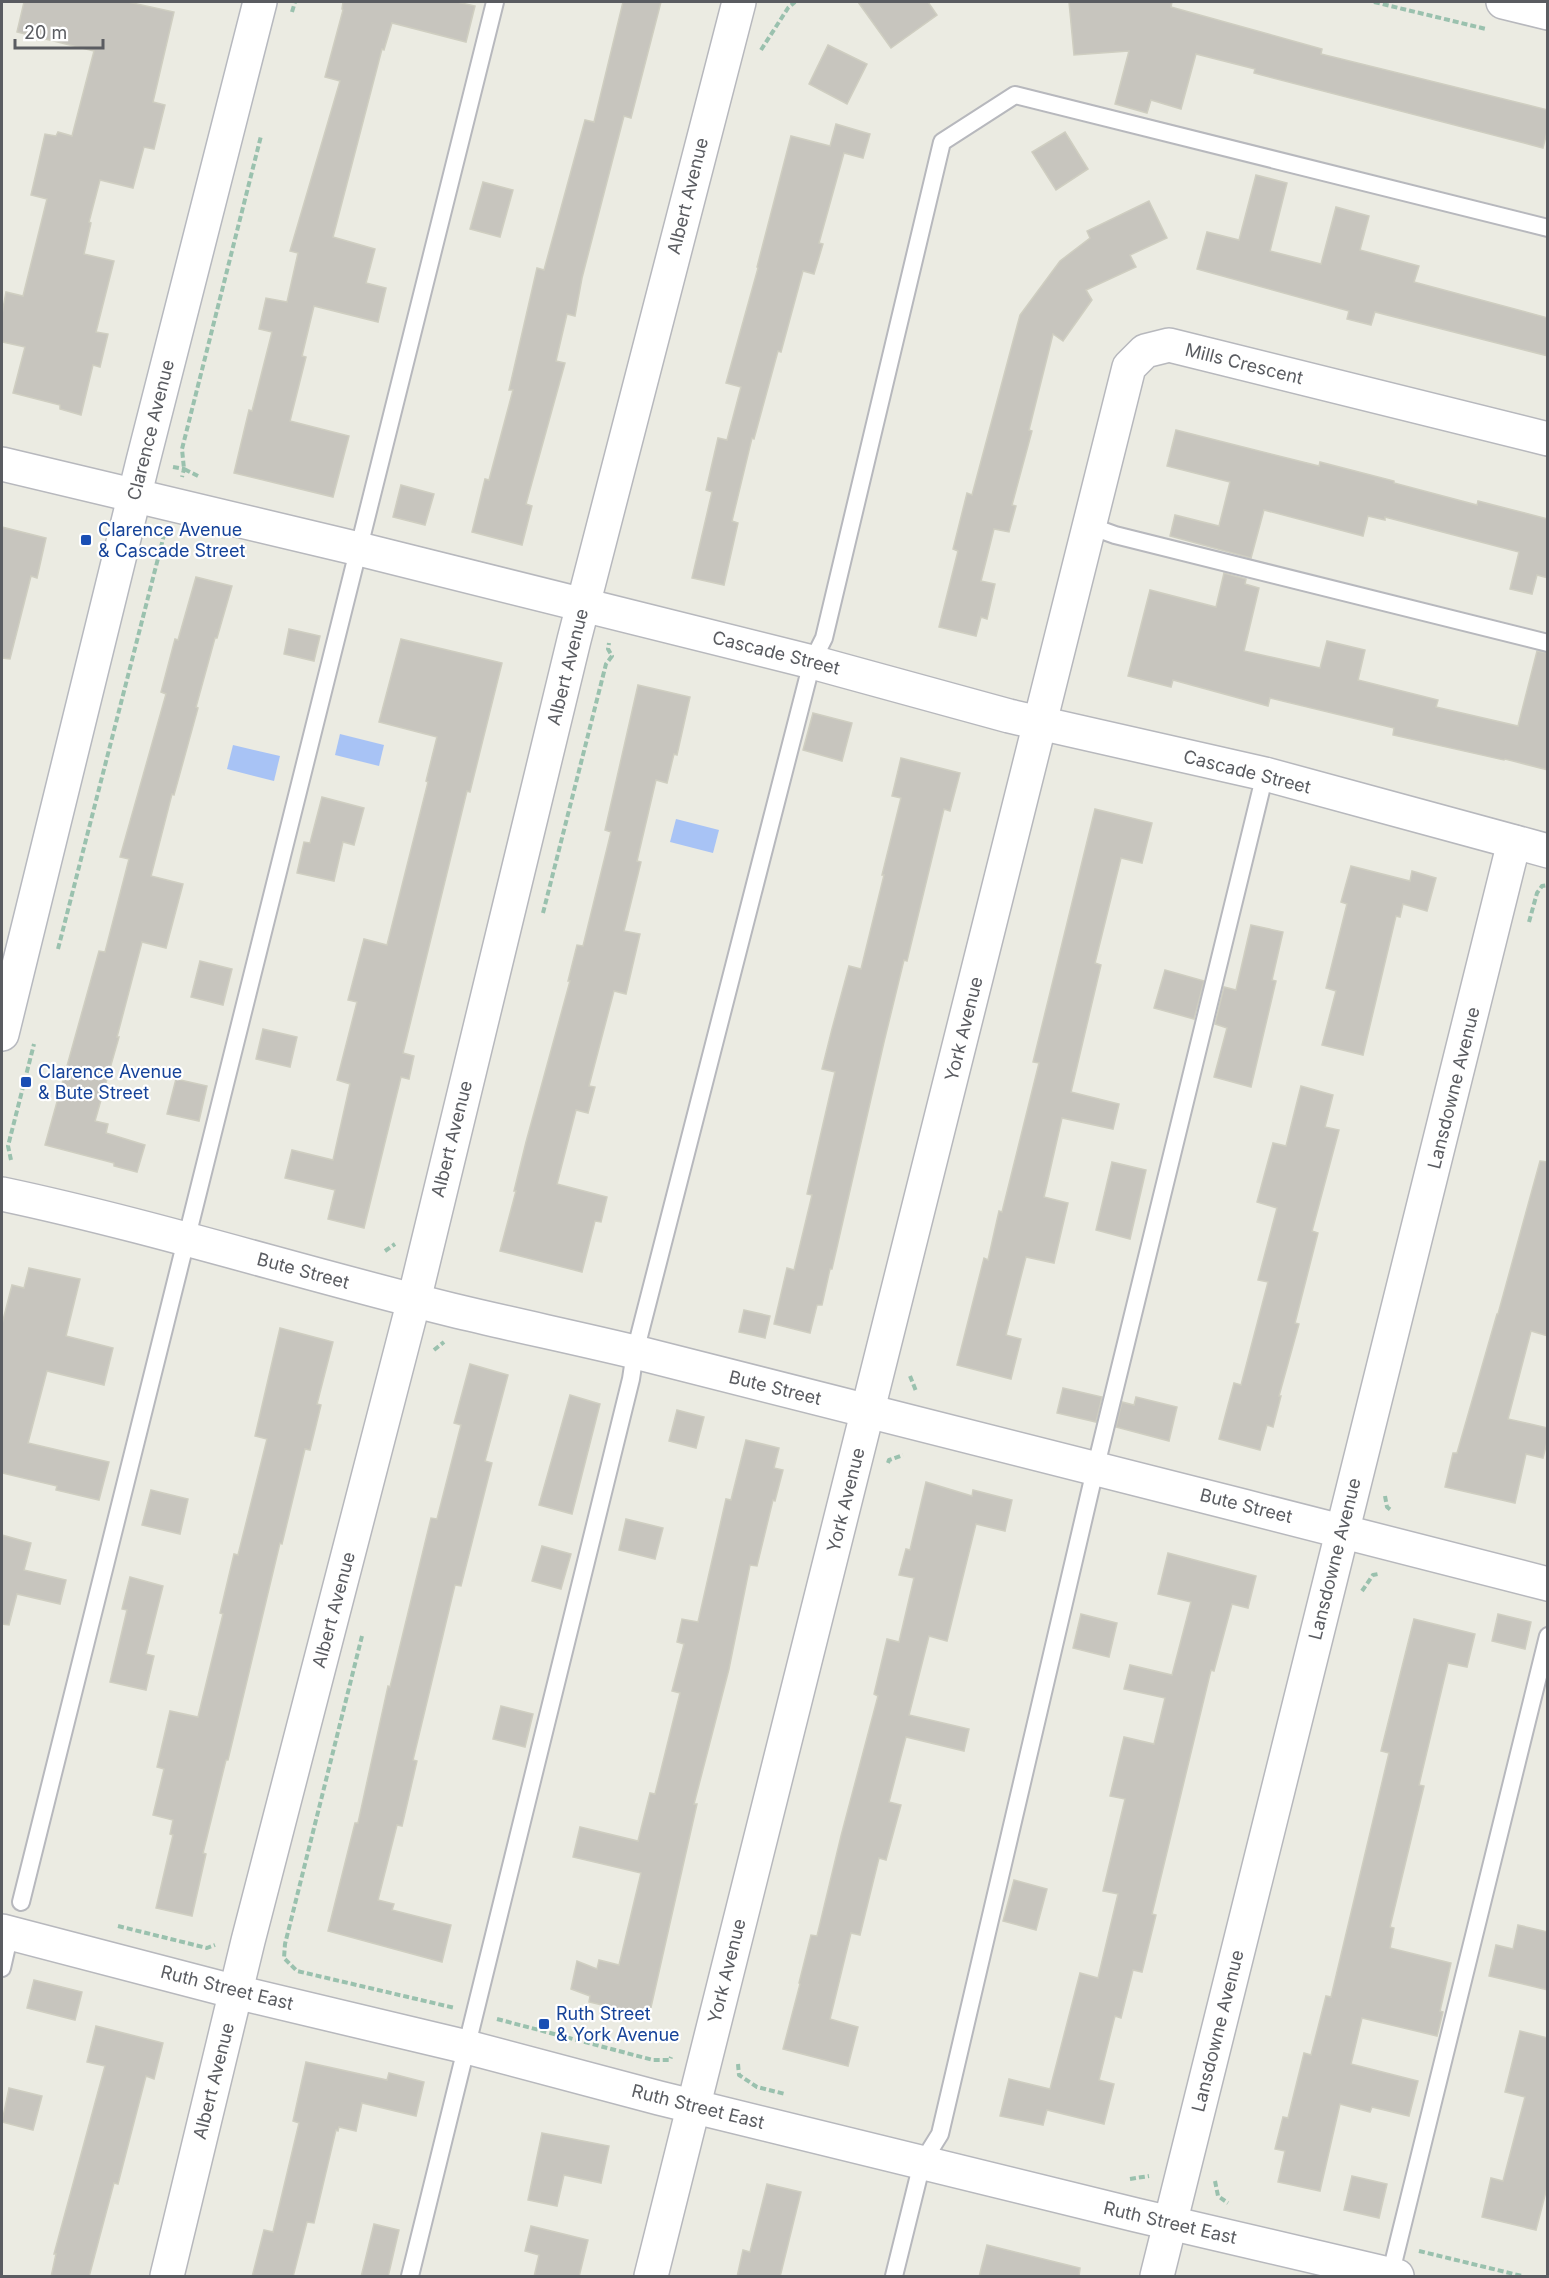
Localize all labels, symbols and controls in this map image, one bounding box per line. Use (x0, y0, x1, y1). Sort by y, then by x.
scale bar (15, 12, 104, 50)
text: 20 m (24, 22, 67, 43)
street label: Albert Avenue (663, 135, 712, 256)
street label: Mills Crescent (1183, 339, 1305, 388)
street label: Clarence Avenue (123, 357, 178, 502)
place label: Clarence Avenue & Cascade Street (98, 519, 245, 561)
marker: Clarence Avenue & Cascade Street (79, 533, 93, 547)
street label: Albert Avenue (543, 606, 592, 727)
street label: Cascade Street (710, 627, 842, 679)
street label: Cascade Street (1181, 746, 1313, 798)
street label: York Avenue (940, 974, 987, 1083)
street label: Lansdowne Avenue (1423, 1005, 1484, 1171)
place label: Clarence Avenue & Bute Street (38, 1061, 182, 1103)
marker: Clarence Avenue & Bute Street (19, 1075, 33, 1089)
street label: Albert Avenue (427, 1078, 476, 1199)
street label: Bute Street (255, 1248, 352, 1293)
street label: Bute Street (727, 1366, 824, 1409)
street label: York Avenue (822, 1445, 869, 1554)
street label: Lansdowne Avenue (1304, 1476, 1365, 1642)
street label: Bute Street (1198, 1484, 1295, 1527)
street label: Albert Avenue (308, 1549, 359, 1670)
street label: York Avenue (703, 1916, 750, 2025)
street label: Lansdowne Avenue (1187, 1948, 1248, 2114)
street label: Ruth Street East (159, 1961, 296, 2014)
place label: Ruth Street & York Avenue (556, 2003, 680, 2045)
marker: Ruth Street & York Avenue (537, 2017, 551, 2031)
street label: Albert Avenue (189, 2020, 238, 2141)
street label: Ruth Street East (630, 2080, 767, 2133)
street label: Ruth Street East (1101, 2197, 1239, 2248)

